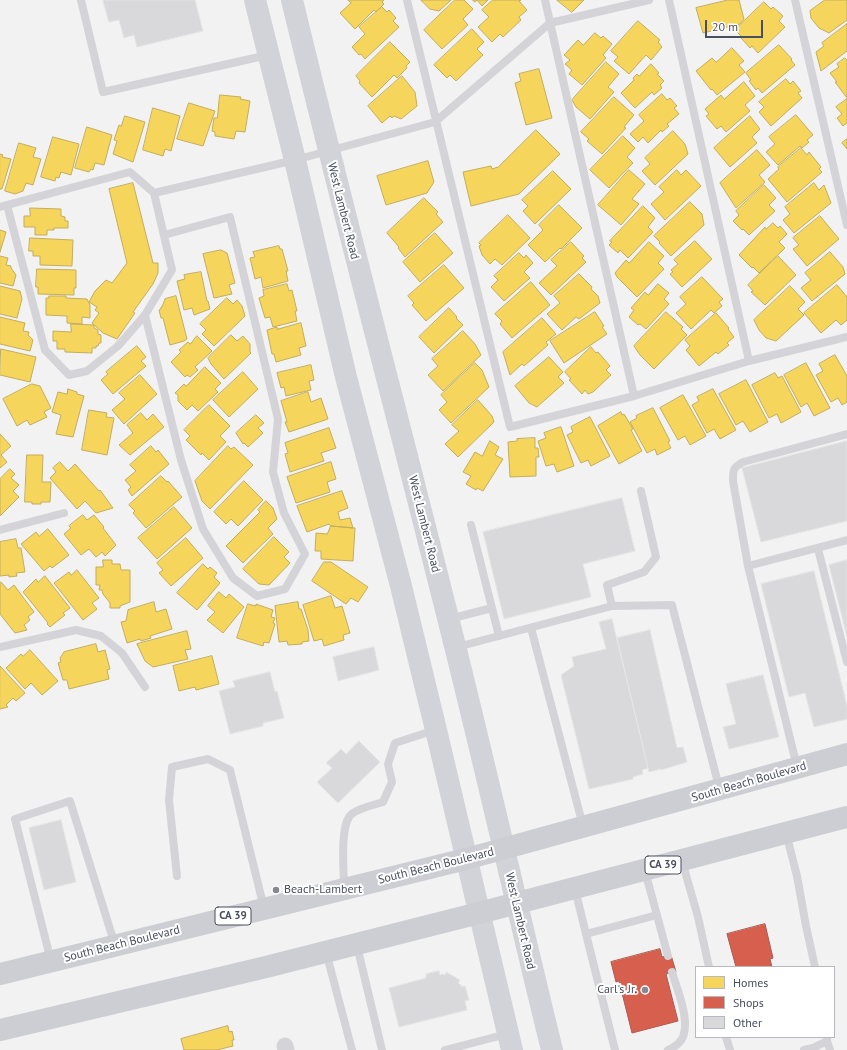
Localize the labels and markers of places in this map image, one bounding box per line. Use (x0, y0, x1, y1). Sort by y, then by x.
place label: Beach-Lambert (284, 883, 362, 897)
marker: Beach-Lambert (271, 885, 281, 895)
place label: Carl's Jr. (597, 983, 637, 997)
marker: Carl's Jr. (640, 985, 650, 995)

